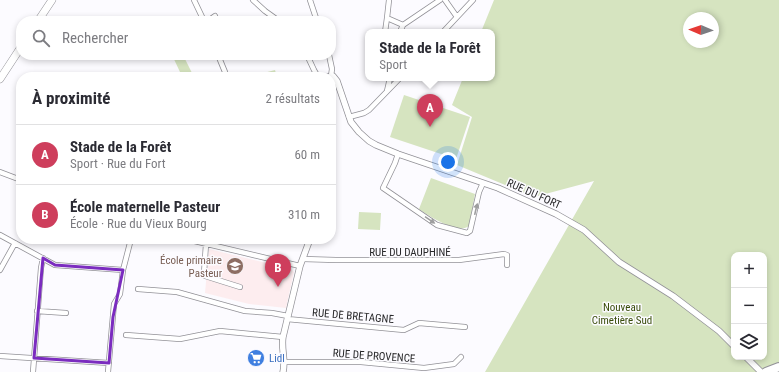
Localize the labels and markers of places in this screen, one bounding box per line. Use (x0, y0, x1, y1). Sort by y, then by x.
pin: A (417, 94, 443, 127)
place label: École primaire Pasteur (160, 254, 223, 280)
pin: B (265, 254, 291, 287)
school or university icon: École primaire Pasteur (225, 256, 245, 276)
supermarket icon: Lidl (246, 348, 266, 368)
place label: Lidl (269, 352, 285, 365)

